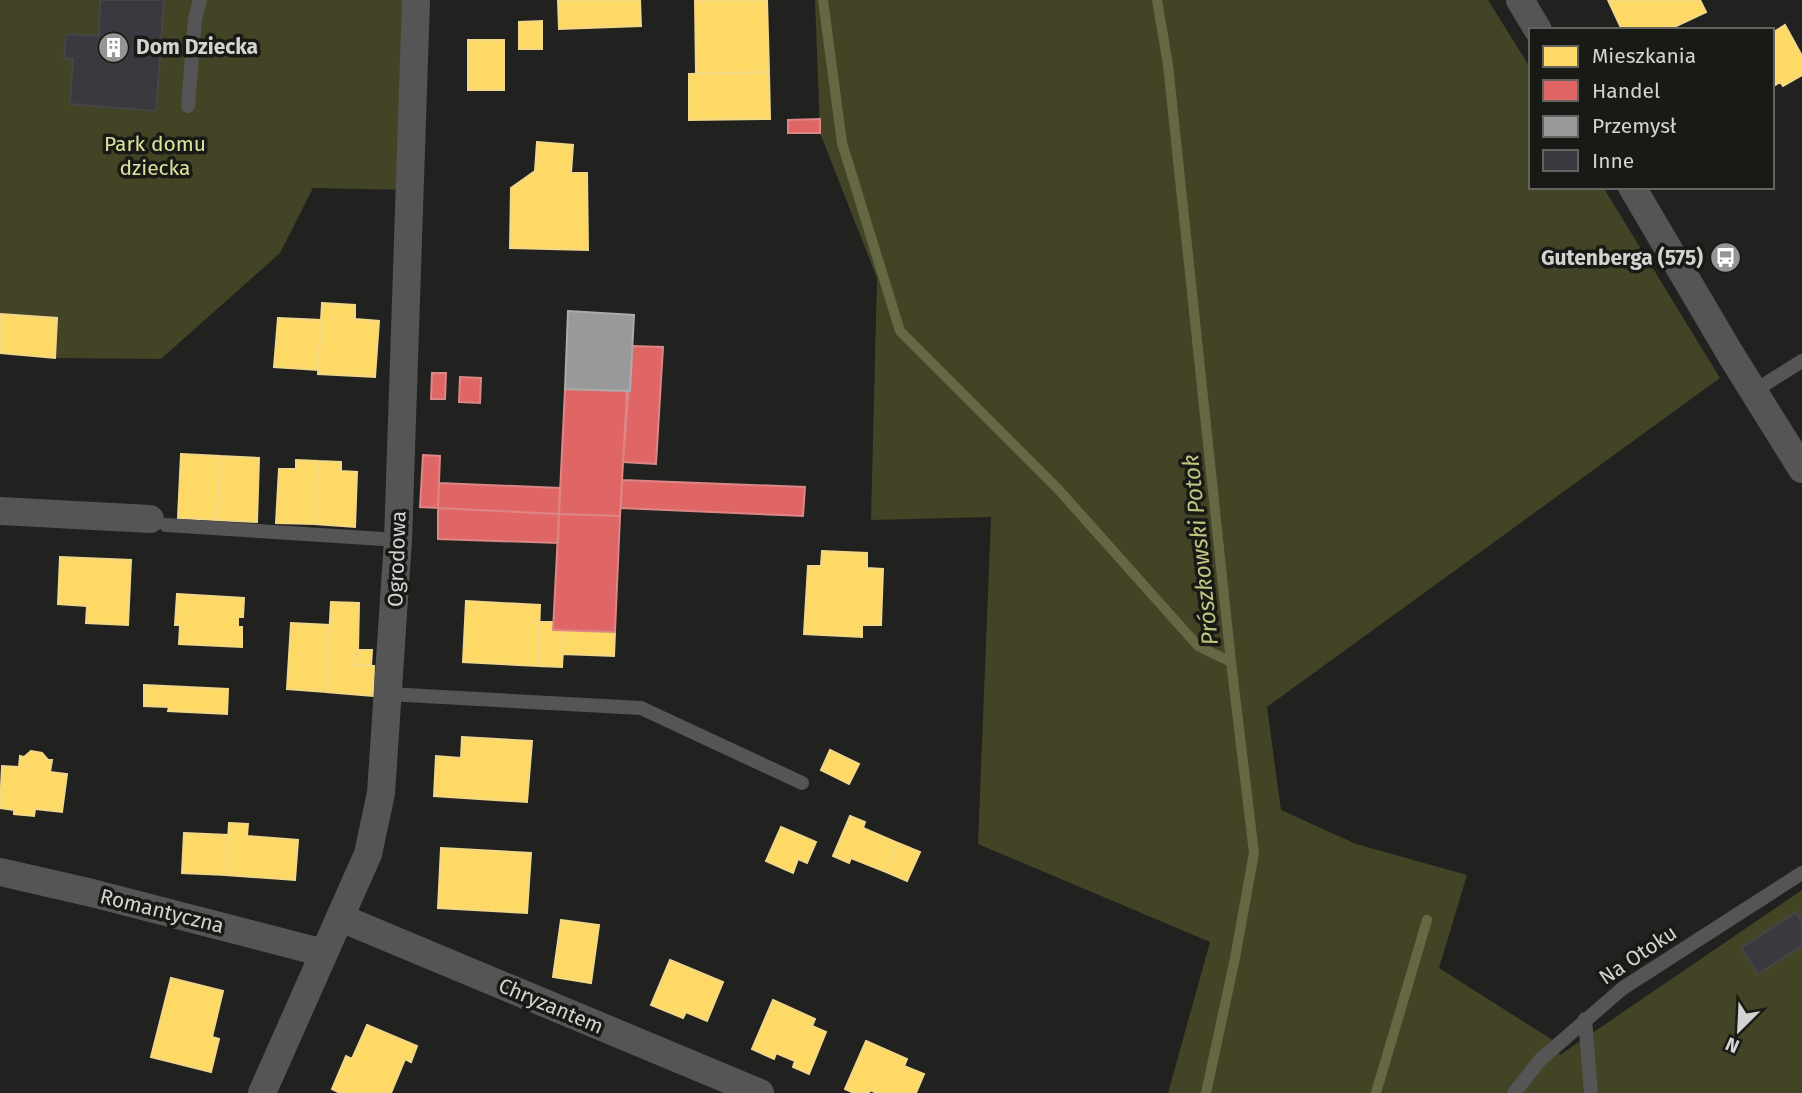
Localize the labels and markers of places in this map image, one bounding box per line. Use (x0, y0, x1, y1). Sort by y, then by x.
building icon: Dom Dziecka (96, 30, 130, 64)
place label: Dom Dziecka (136, 34, 258, 60)
bus stop icon: Gutenberga (575) (1709, 241, 1743, 275)
place label: Gutenberga (575) (1541, 245, 1703, 271)

